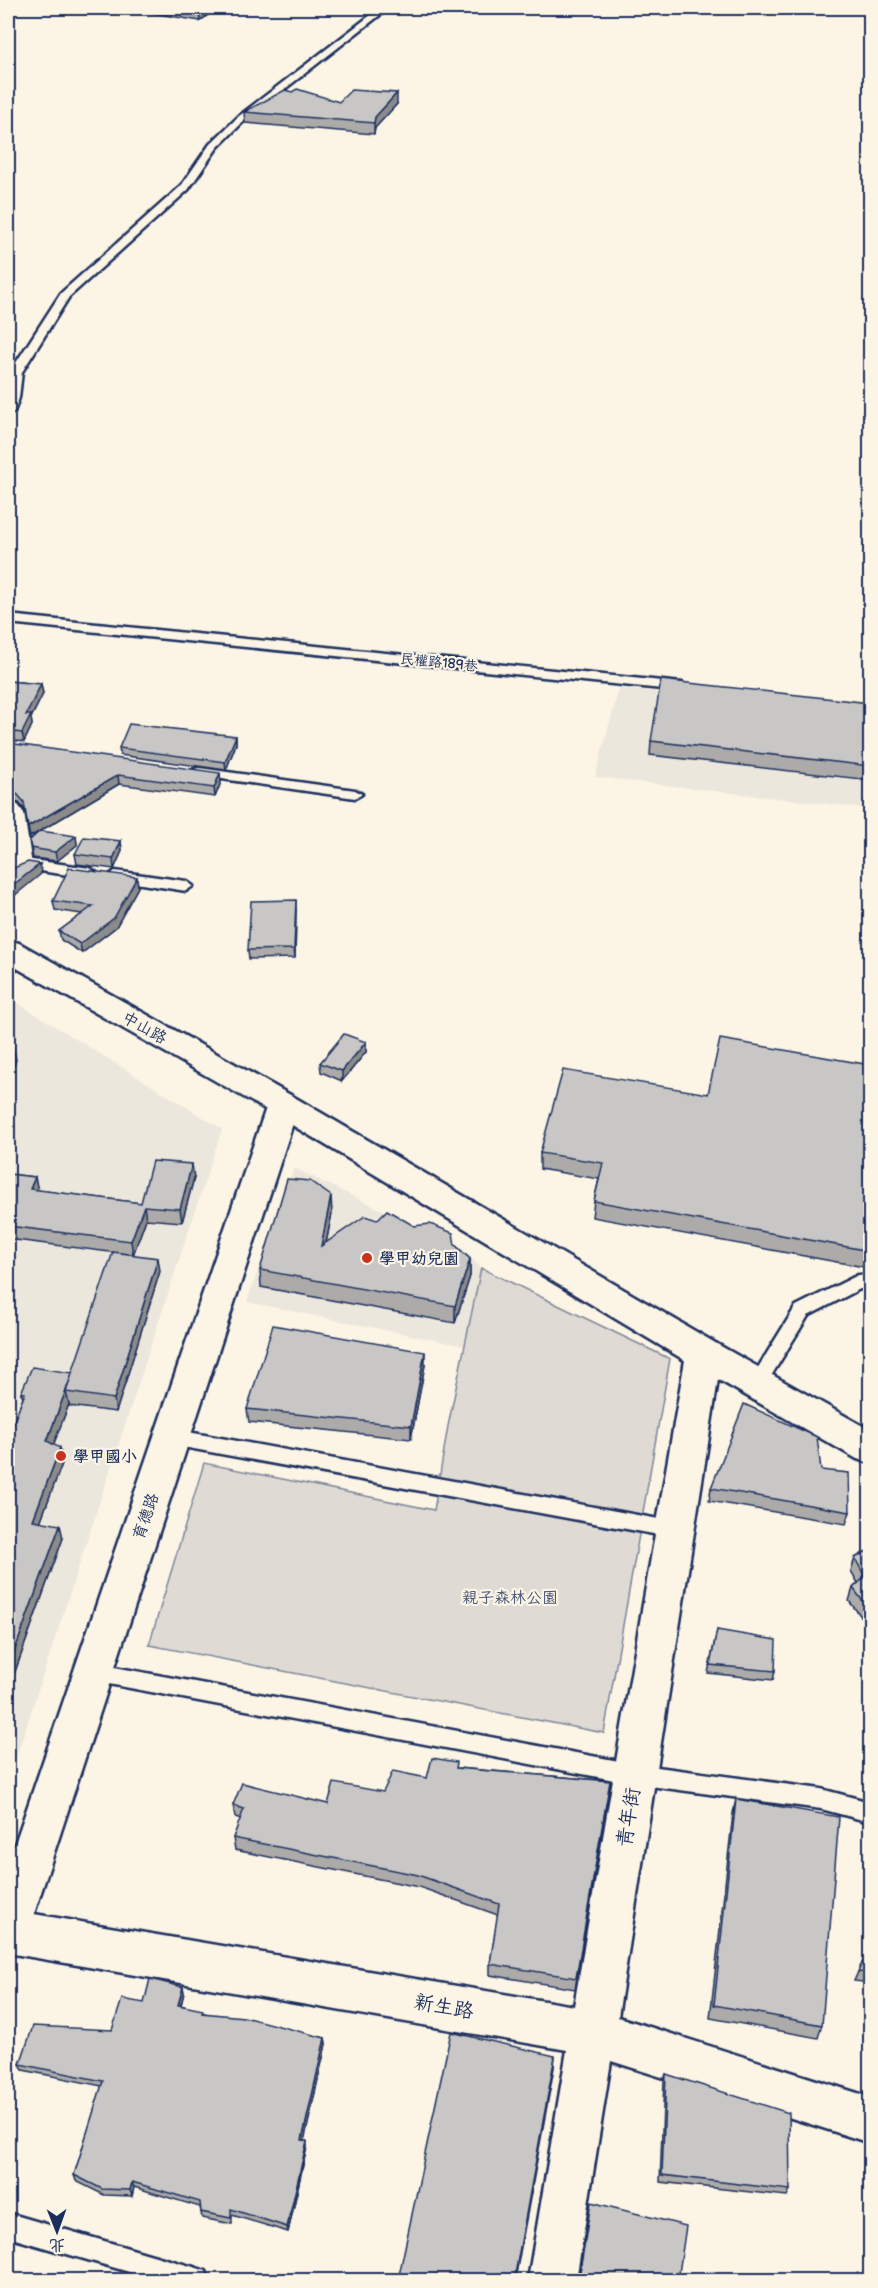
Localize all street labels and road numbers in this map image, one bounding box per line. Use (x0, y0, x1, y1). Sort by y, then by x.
street label: 民權路189巷 (399, 650, 479, 675)
street label: 中山路 (119, 1008, 170, 1048)
street label: 育德路 (130, 1491, 163, 1542)
street label: 青年街 (612, 1786, 646, 1849)
street label: 新生路 (412, 1990, 476, 2024)

